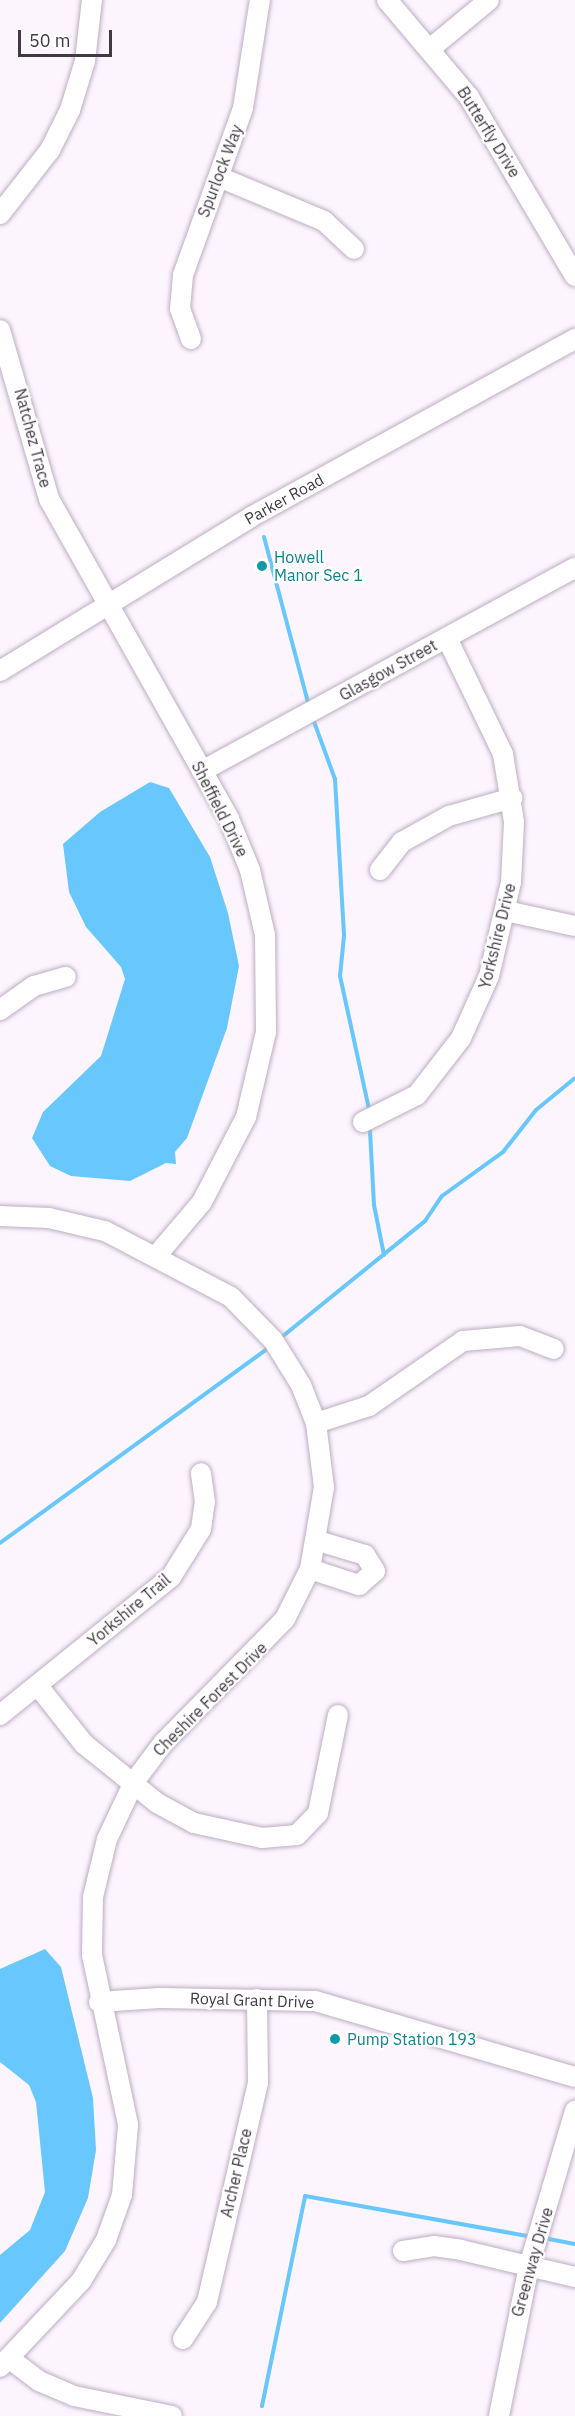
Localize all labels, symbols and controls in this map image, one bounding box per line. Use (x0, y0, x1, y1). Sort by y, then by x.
scale bar (21, 18, 116, 56)
text: 50 m (29, 29, 71, 52)
street label: Butterfly Drive (453, 83, 525, 181)
street label: Spurlock Way (194, 122, 246, 220)
street label: Natchez Trace (11, 386, 55, 490)
street label: Parker Road (241, 469, 327, 529)
place label: Howell Manor Sec 1 (274, 547, 363, 585)
marker: Howell Manor Sec 1 (255, 559, 269, 573)
street label: Glasgow Street (336, 635, 440, 705)
street label: Sheffield Drive (188, 758, 252, 860)
street label: Yorkshire Drive (475, 881, 519, 991)
street label: Yorkshire Trail (84, 1570, 174, 1650)
street label: Cheshire Forest Drive (149, 1638, 271, 1760)
street label: Royal Grant Drive (190, 1988, 314, 2012)
place label: Pump Station 193 (347, 2029, 477, 2049)
marker: Pump Station 193 (328, 2032, 342, 2046)
street label: Archer Place (216, 2127, 256, 2219)
street label: Greenway Drive (507, 2205, 557, 2319)

